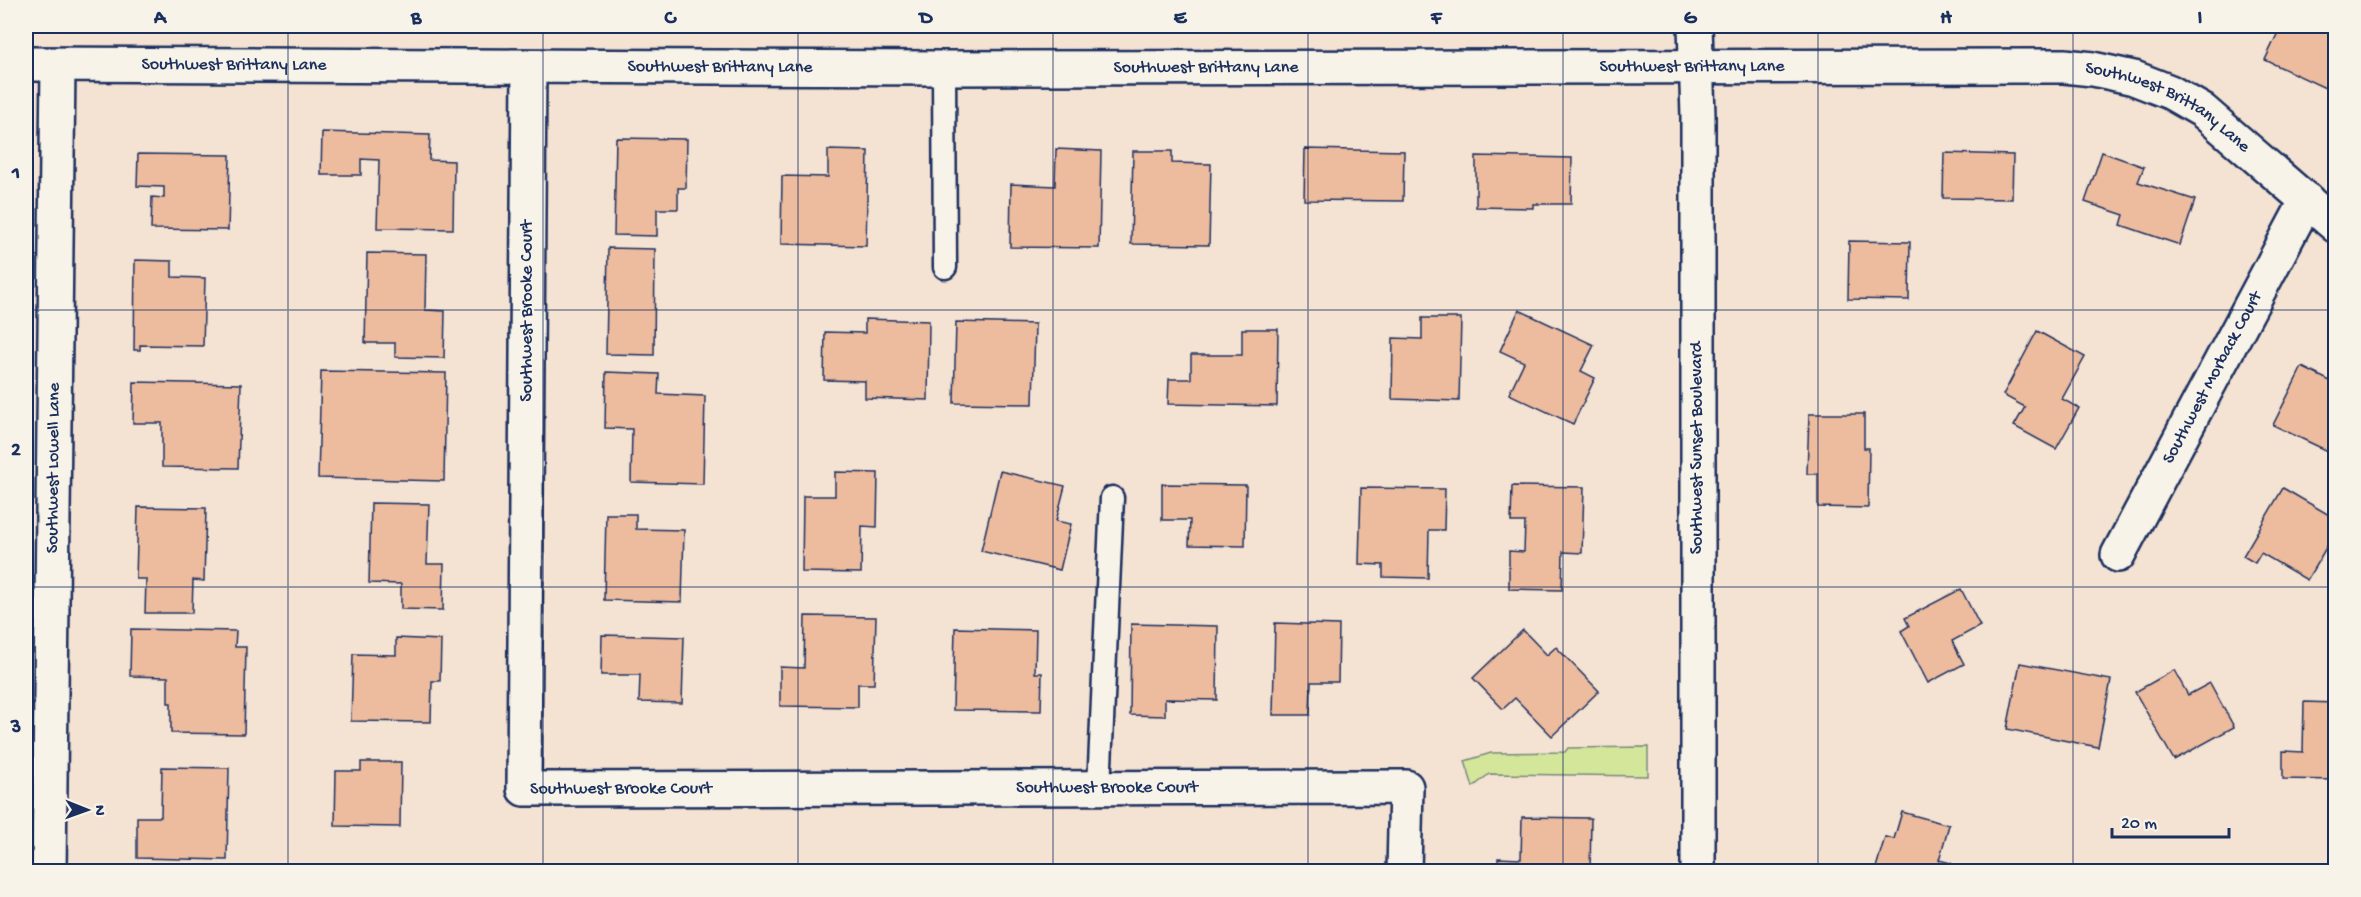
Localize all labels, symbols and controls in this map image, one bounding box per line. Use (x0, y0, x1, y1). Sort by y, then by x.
text: A (153, 8, 168, 31)
text: B (410, 8, 422, 31)
text: C (664, 8, 678, 31)
text: D (917, 8, 933, 31)
text: E (1174, 8, 1188, 31)
text: F (1430, 8, 1443, 31)
text: G (1684, 8, 1698, 31)
text: H (1940, 8, 1952, 31)
text: I (2198, 8, 2203, 31)
street label: Southwest Brittany Lane (141, 54, 327, 76)
street label: Southwest Brittany Lane (627, 56, 813, 78)
street label: Southwest Brittany Lane (1599, 56, 1785, 77)
street label: Southwest Brittany Lane (1113, 57, 1299, 78)
street label: Southwest Brittany Lane (2084, 58, 2255, 158)
text: 1 (11, 163, 20, 186)
street label: Southwest Brooke Court (517, 218, 538, 402)
street label: Southwest Morback Court (2158, 286, 2268, 467)
street label: Southwest Sunset Boulevard (1687, 340, 1708, 554)
street label: Southwest Lowell Lane (42, 382, 65, 553)
text: 2 (11, 440, 21, 463)
text: 3 (10, 717, 21, 740)
street label: Southwest Brooke Court (1016, 777, 1200, 798)
street label: Southwest Brooke Court (530, 778, 714, 799)
north arrow (57, 780, 117, 840)
scale bar (2112, 801, 2229, 839)
text: N (89, 805, 108, 816)
text: 20 m (2121, 814, 2157, 835)

